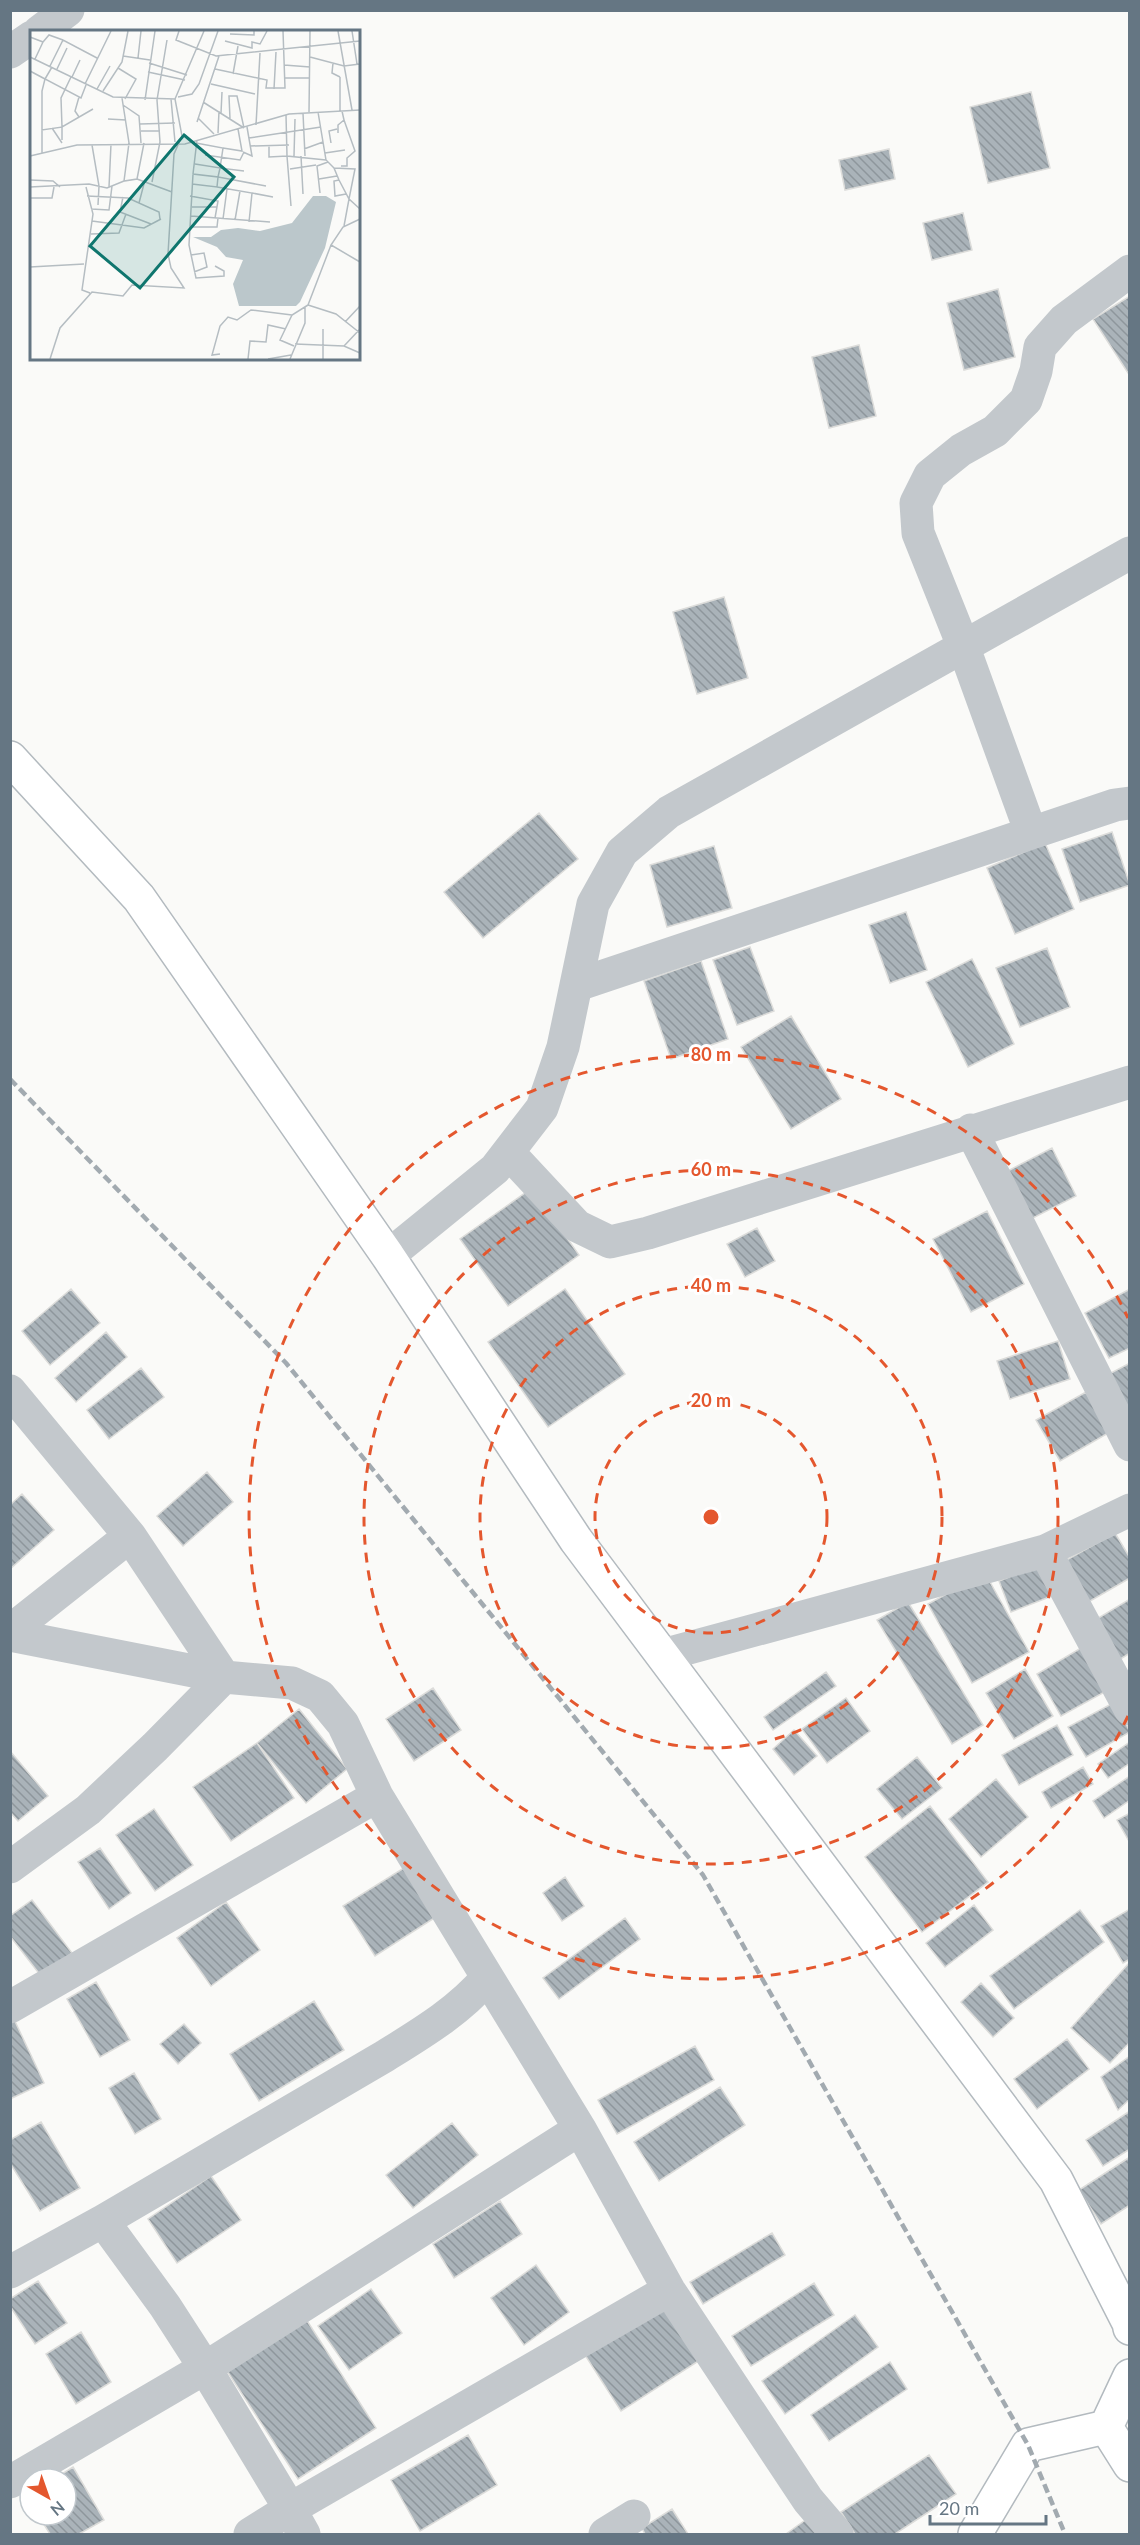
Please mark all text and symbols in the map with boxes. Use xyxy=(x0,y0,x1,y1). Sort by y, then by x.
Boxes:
inset map xyxy=(30,30,360,360)
text: 80 m xyxy=(691,1043,731,1065)
text: 60 m xyxy=(691,1158,731,1180)
text: 40 m xyxy=(691,1274,731,1296)
text: 20 m xyxy=(691,1389,731,1411)
centre of rings xyxy=(701,1507,721,1527)
north arrow xyxy=(18,2467,78,2527)
scale bar xyxy=(930,2488,1046,2526)
text: 20 m xyxy=(939,2497,979,2519)
text: N xyxy=(47,2498,69,2520)

